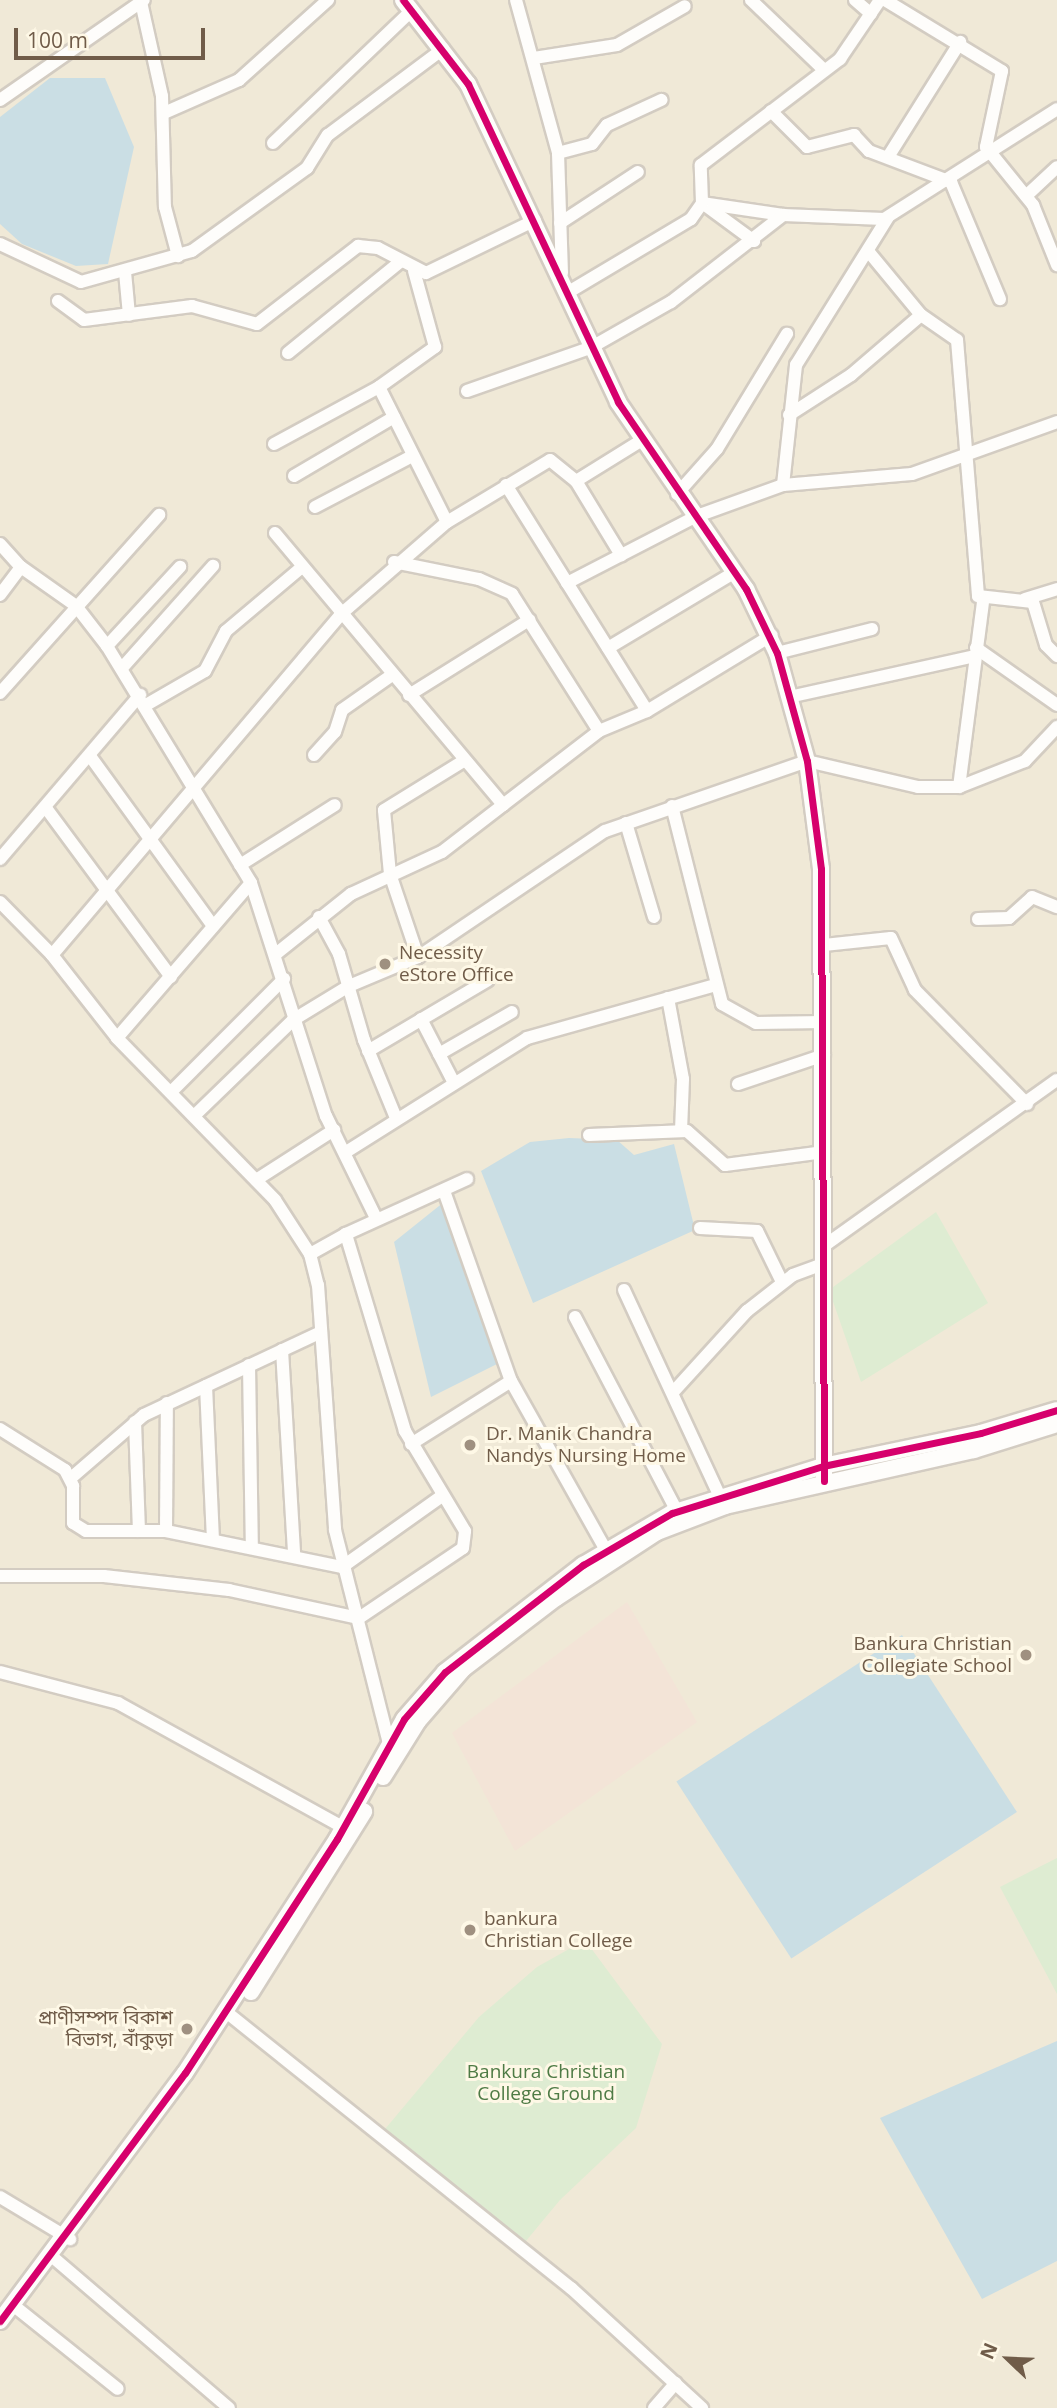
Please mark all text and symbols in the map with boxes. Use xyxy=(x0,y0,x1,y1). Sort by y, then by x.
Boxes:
scale bar xyxy=(18,14,208,58)
text: 100 m xyxy=(27,26,88,54)
place label: Necessity eStore Office xyxy=(399,942,514,986)
marker: Necessity eStore Office xyxy=(377,956,393,972)
place label: Dr. Manik Chandra Nandys Nursing Home xyxy=(486,1423,686,1467)
marker: Dr. Manik Chandra Nandys Nursing Home xyxy=(460,1435,480,1455)
place label: Bankura Christian Collegiate School xyxy=(854,1633,1012,1677)
marker: Bankura Christian Collegiate School xyxy=(1018,1647,1034,1663)
place label: bankura Christian College xyxy=(484,1908,633,1952)
marker: bankura Christian College xyxy=(462,1922,478,1938)
place label: প্রাণীসম্পদ বিকাশ বিভাগ, বাঁকুড়া xyxy=(38,2007,173,2051)
marker: প্রাণীসম্পদ বিকাশ বিভাগ, বাঁকুড়া xyxy=(179,2021,195,2037)
park label: Bankura Christian College Ground xyxy=(467,2061,625,2105)
north arrow xyxy=(973,2324,1043,2394)
text: N xyxy=(974,2339,1004,2363)

